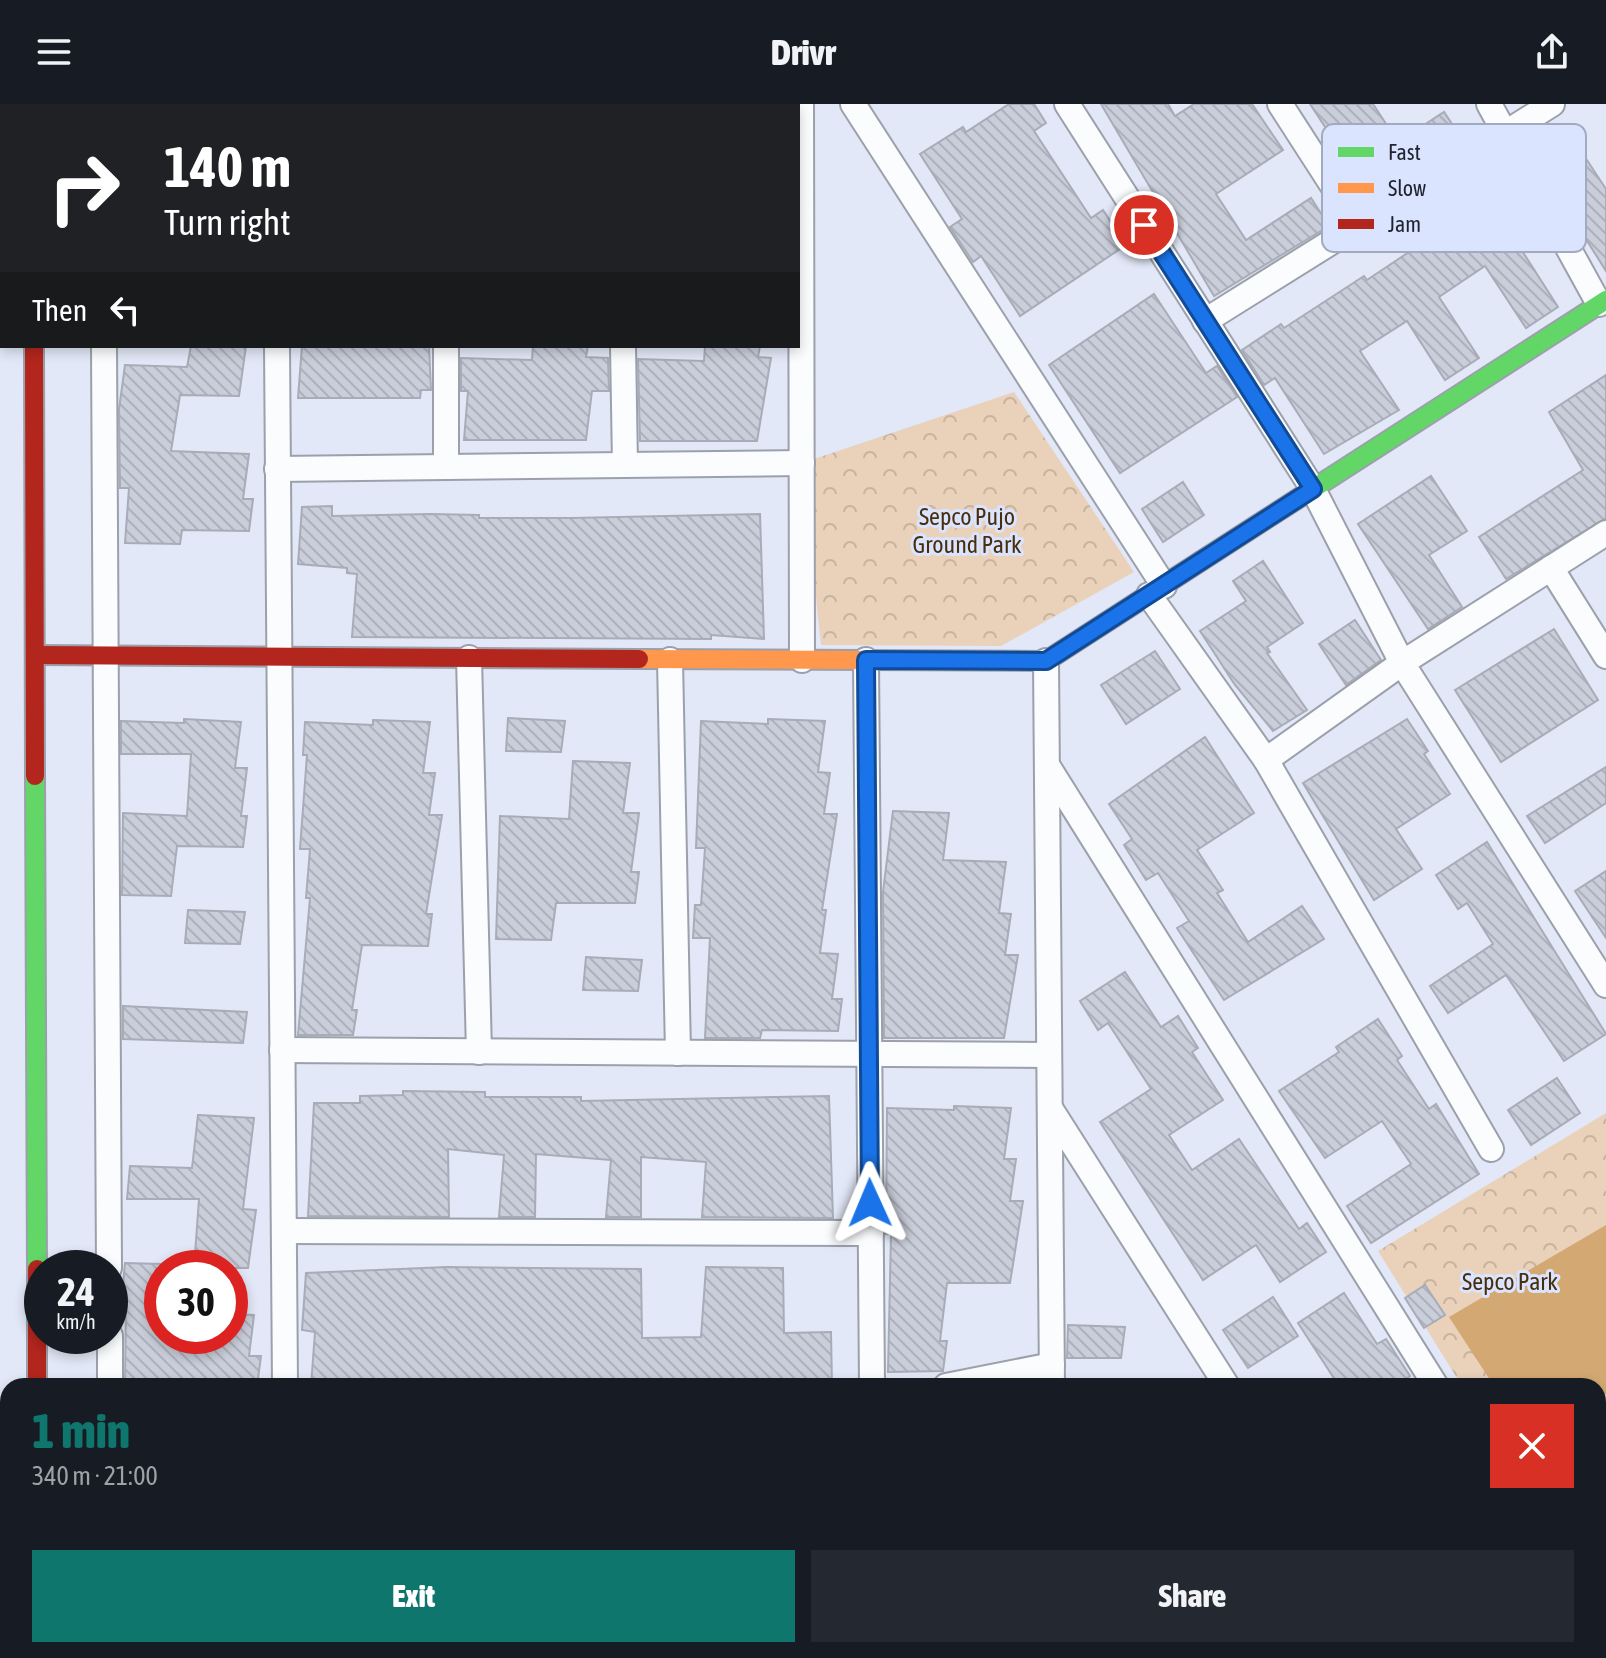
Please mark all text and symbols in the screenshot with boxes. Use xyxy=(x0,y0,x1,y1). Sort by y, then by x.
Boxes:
icon: menu xyxy=(32,30,76,74)
icon: share xyxy=(1530,30,1574,74)
text: Drivr xyxy=(771,31,835,73)
legend xyxy=(1322,124,1586,252)
text: 140 m xyxy=(164,135,291,199)
icon: right xyxy=(32,136,136,240)
text: Fast xyxy=(1388,139,1421,165)
text: Slow xyxy=(1388,175,1426,201)
pin xyxy=(1110,191,1178,259)
text: Turn right xyxy=(164,201,291,243)
icon: arrive xyxy=(1122,203,1166,247)
text: Jam xyxy=(1388,211,1421,237)
icon: left xyxy=(103,288,147,332)
text: Then xyxy=(32,293,87,327)
park label: Sepco Pujo Ground Park xyxy=(912,503,1022,558)
position arrow xyxy=(828,1161,912,1245)
speed limit sign: 30 xyxy=(144,1250,248,1354)
park label: Sepco Park xyxy=(1462,1268,1558,1295)
text: 24 xyxy=(57,1269,95,1314)
text: km/h xyxy=(56,1310,96,1333)
text: 1 min xyxy=(32,1403,130,1458)
button: close xyxy=(1490,1404,1574,1488)
text: 340 m · 21:00 xyxy=(32,1461,158,1491)
button: Exit xyxy=(32,1550,795,1642)
button: Share xyxy=(811,1550,1574,1642)

